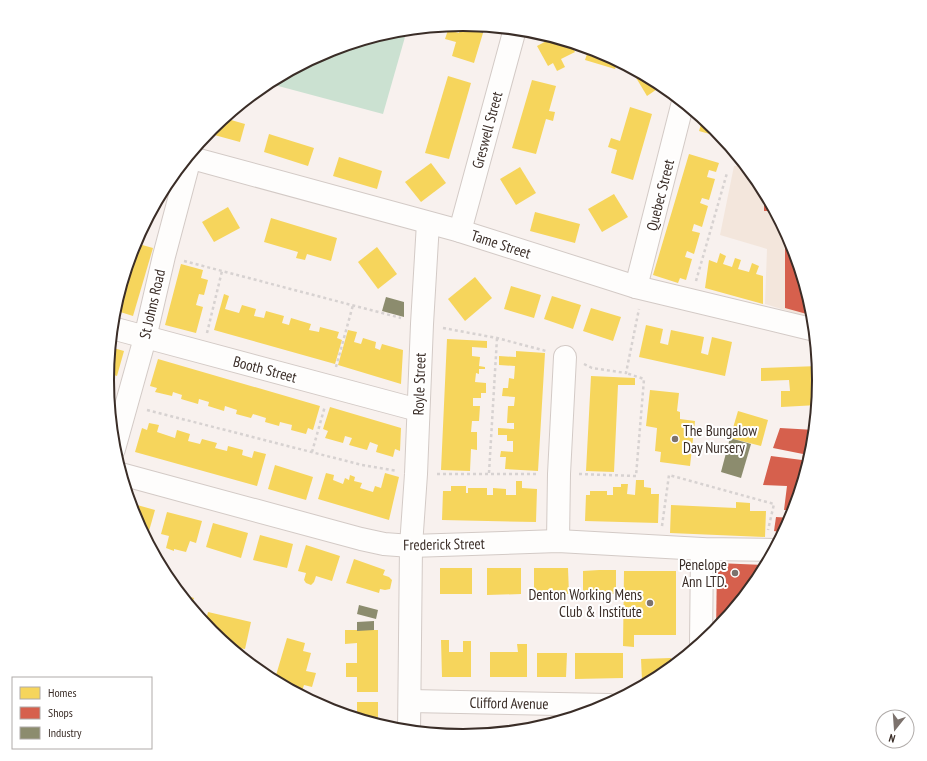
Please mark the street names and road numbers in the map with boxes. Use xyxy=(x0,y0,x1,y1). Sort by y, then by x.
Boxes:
street label: Greswell Street xyxy=(468,89,506,171)
street label: Quebec Street xyxy=(642,157,678,233)
street label: Tame Street xyxy=(469,225,533,263)
street label: St Johns Road xyxy=(135,267,169,341)
street label: Booth Street xyxy=(231,351,299,387)
street label: Royle Street xyxy=(408,352,430,416)
street label: Frederick Street xyxy=(403,534,485,554)
street label: Clifford Avenue xyxy=(469,693,549,713)

